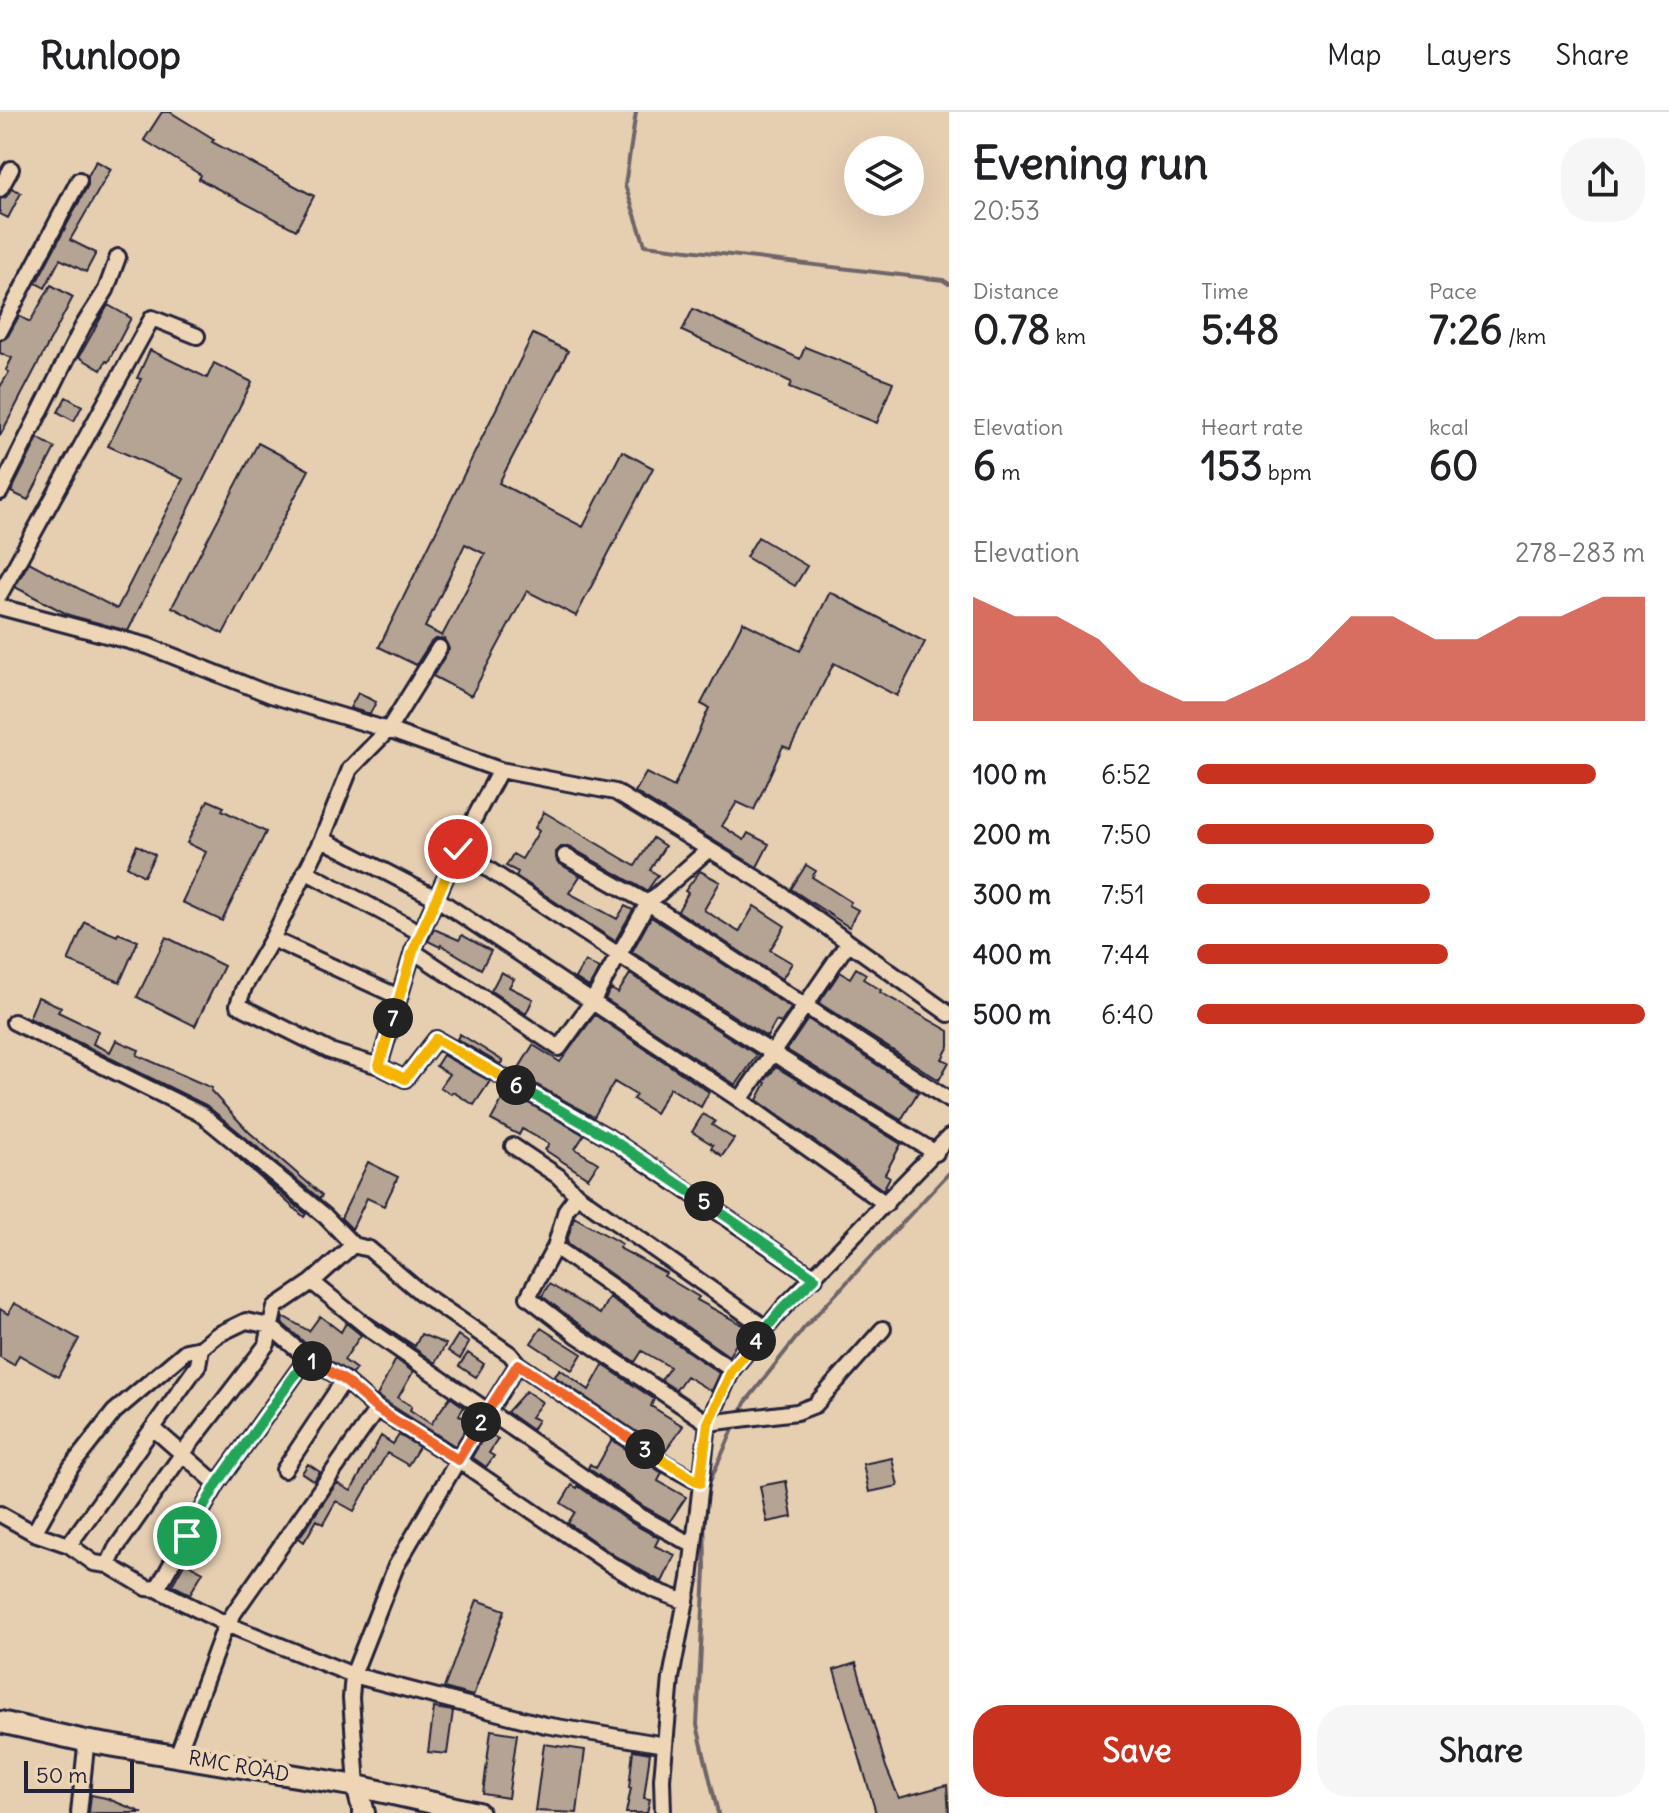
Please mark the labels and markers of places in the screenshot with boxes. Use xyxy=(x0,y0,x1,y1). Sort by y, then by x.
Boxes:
pin xyxy=(424,815,492,883)
pin: 7 xyxy=(373,998,413,1038)
pin: 6 xyxy=(496,1065,536,1105)
pin: 5 xyxy=(684,1181,724,1221)
pin: 4 xyxy=(736,1321,776,1361)
pin: 1 xyxy=(292,1341,332,1381)
pin: 2 xyxy=(461,1402,501,1442)
pin: 3 xyxy=(625,1429,665,1469)
pin xyxy=(153,1502,221,1570)

